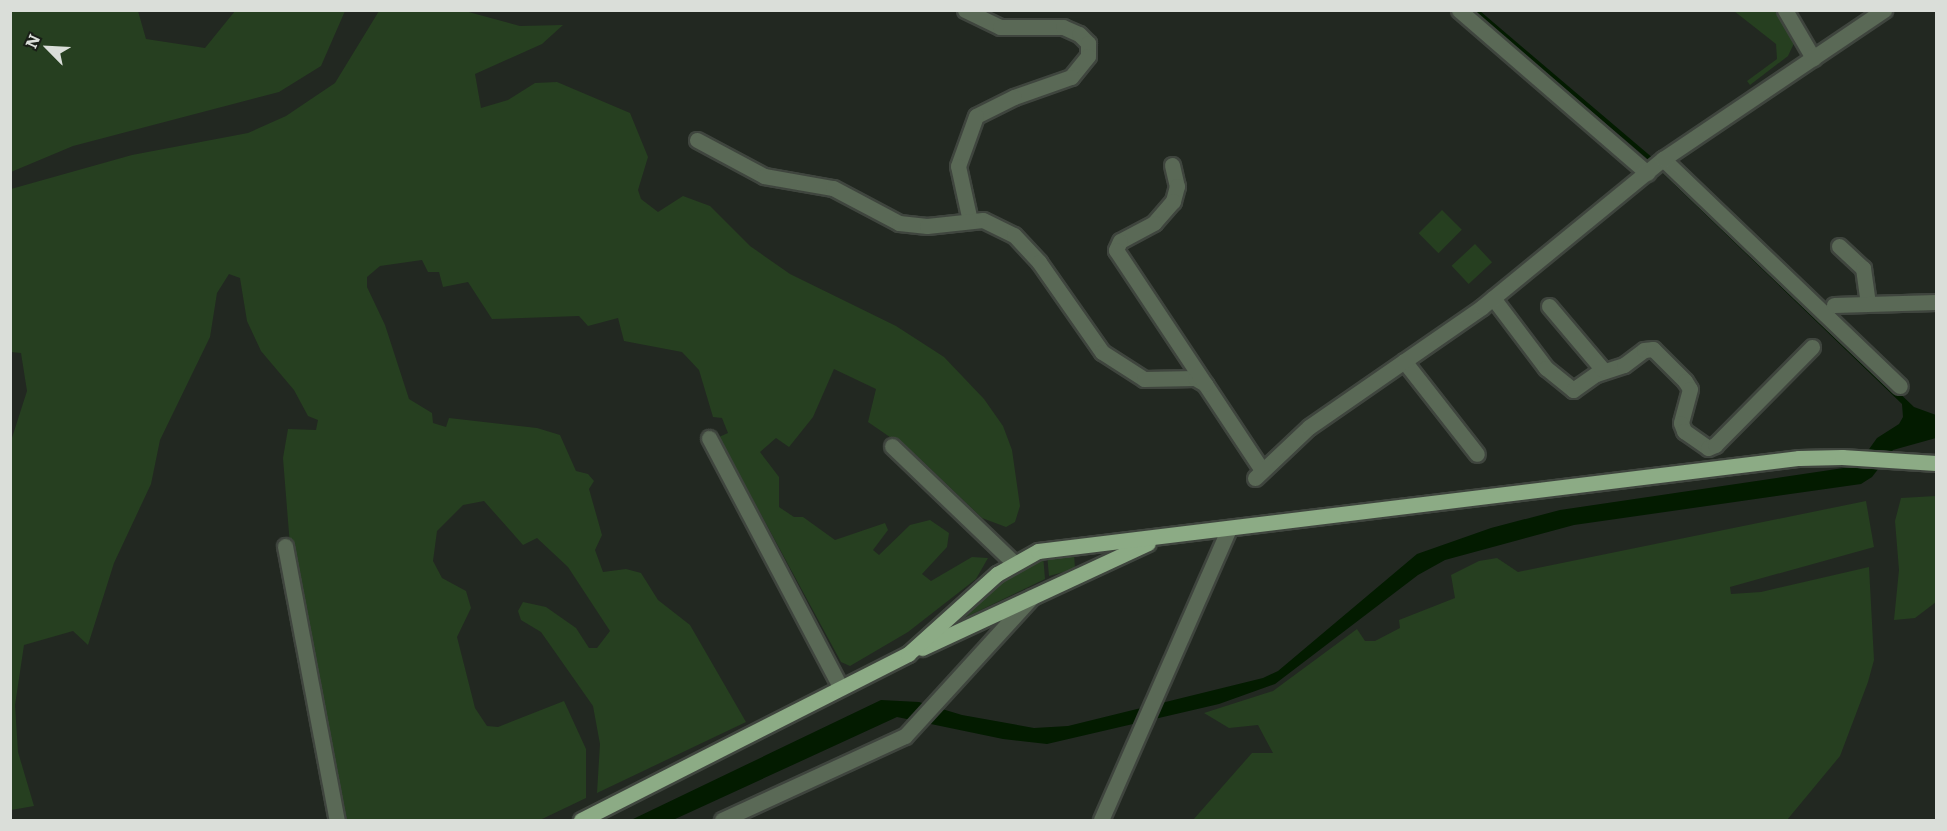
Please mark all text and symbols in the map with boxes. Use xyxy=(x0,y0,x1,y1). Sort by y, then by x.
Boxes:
north arrow xyxy=(18,18,78,78)
text: N xyxy=(18,30,45,52)

